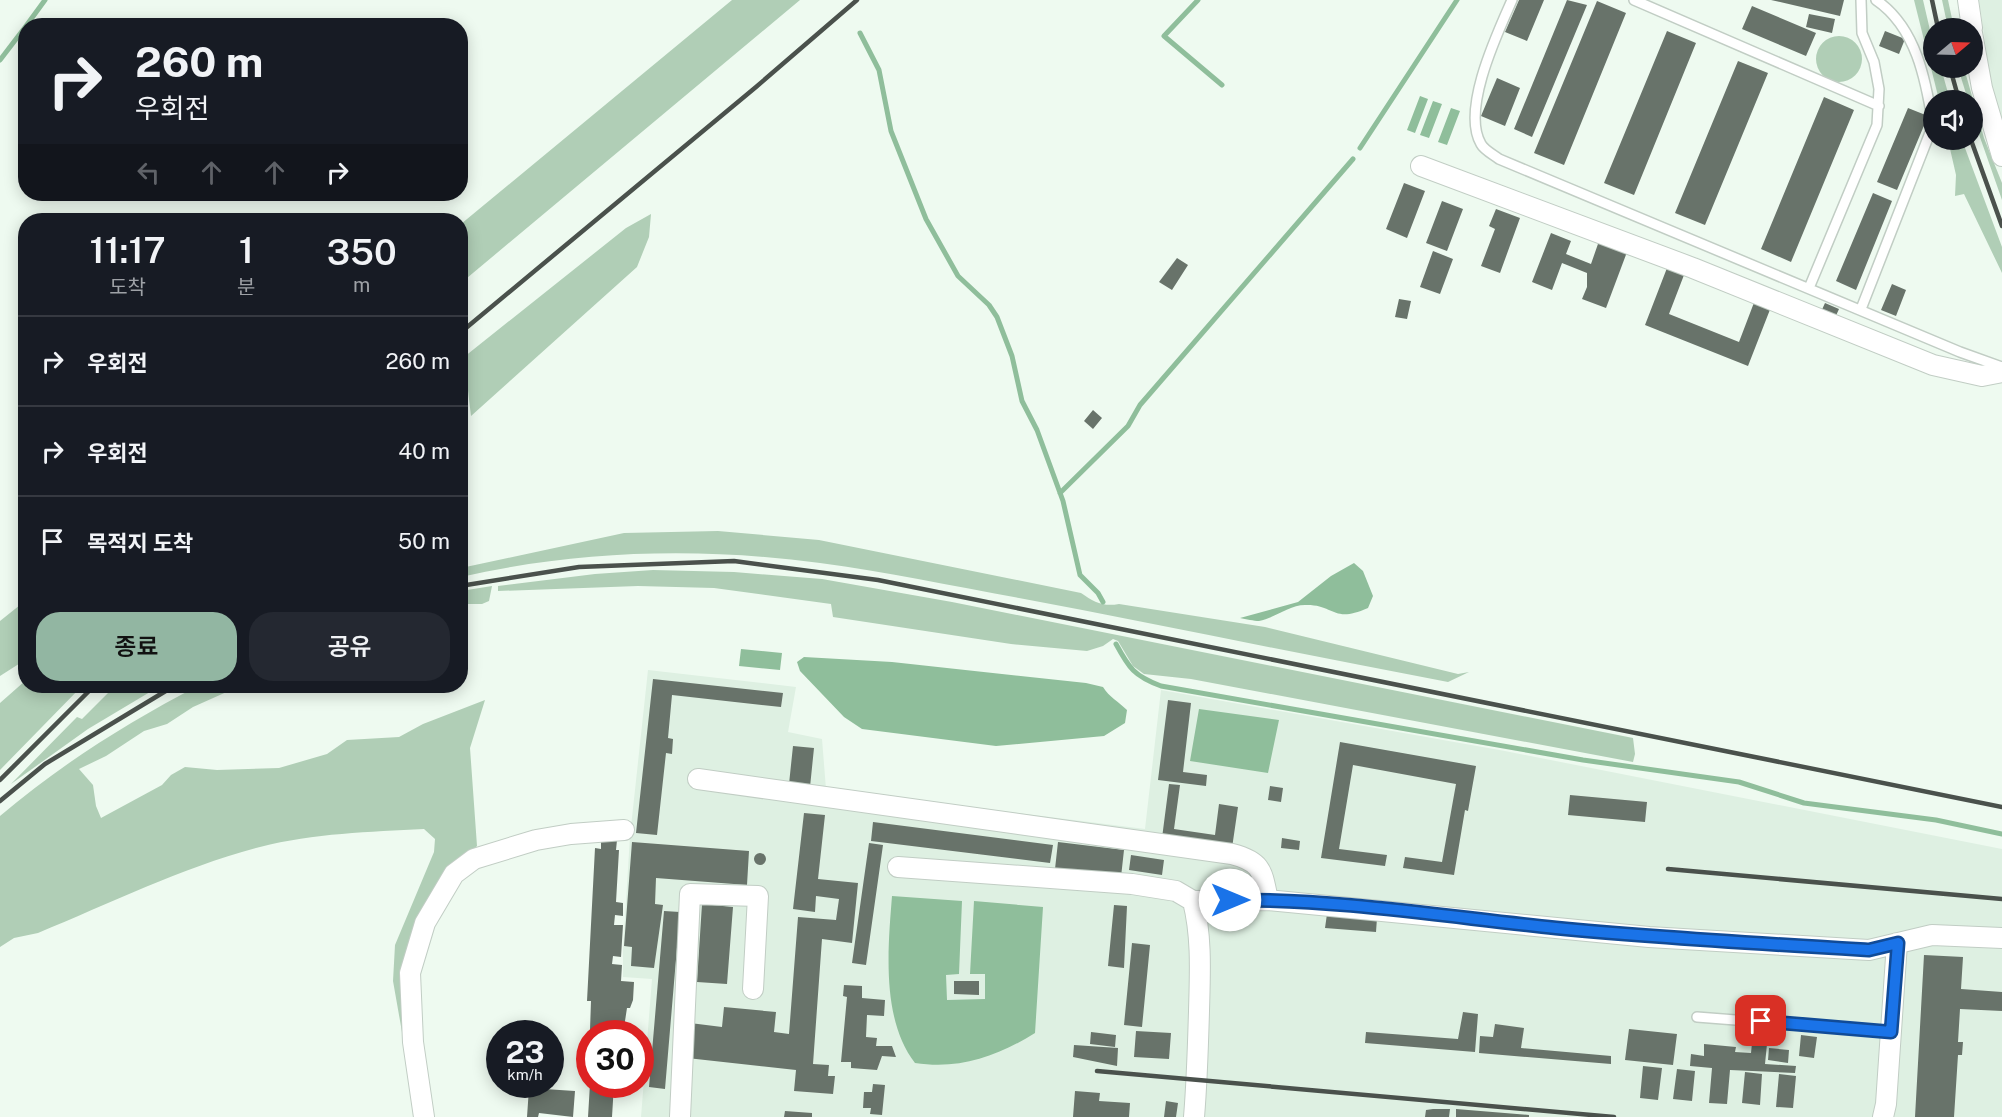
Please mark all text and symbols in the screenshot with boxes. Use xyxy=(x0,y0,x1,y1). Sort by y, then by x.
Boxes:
north arrow xyxy=(1923,18,1983,78)
map controls xyxy=(1923,18,1983,150)
text: 260 m xyxy=(135,37,263,86)
icon: right xyxy=(36,42,114,120)
button: sound xyxy=(1923,90,1983,150)
text: 우회전 xyxy=(135,92,210,124)
icon: left xyxy=(132,156,165,189)
icon: ahead xyxy=(195,156,228,189)
icon: ahead xyxy=(258,156,291,189)
icon: right xyxy=(321,156,354,189)
text: 11:17 xyxy=(89,229,166,271)
text: 1 xyxy=(239,229,254,271)
text: 350 xyxy=(327,231,397,273)
text: m xyxy=(353,273,370,297)
text: 도착 xyxy=(109,275,146,299)
text: 분 xyxy=(237,275,255,299)
icon: right xyxy=(36,345,69,378)
text: 260 m xyxy=(385,348,450,374)
text: 우회전 xyxy=(87,350,148,376)
icon: right xyxy=(36,435,69,468)
text: 40 m xyxy=(398,438,450,464)
text: 우회전 xyxy=(87,440,148,466)
icon: arrive xyxy=(36,525,69,558)
text: 50 m xyxy=(398,528,450,554)
text: 목적지 도착 xyxy=(87,530,193,556)
button: 종료 xyxy=(36,612,237,681)
button: 공유 xyxy=(249,612,450,681)
position arrow xyxy=(1198,868,1262,932)
pin xyxy=(1735,995,1786,1046)
icon: arrive xyxy=(1744,1004,1777,1037)
speed limit sign: 30 xyxy=(576,1020,654,1098)
text: 23 xyxy=(505,1034,545,1070)
text: km/h xyxy=(507,1066,543,1083)

